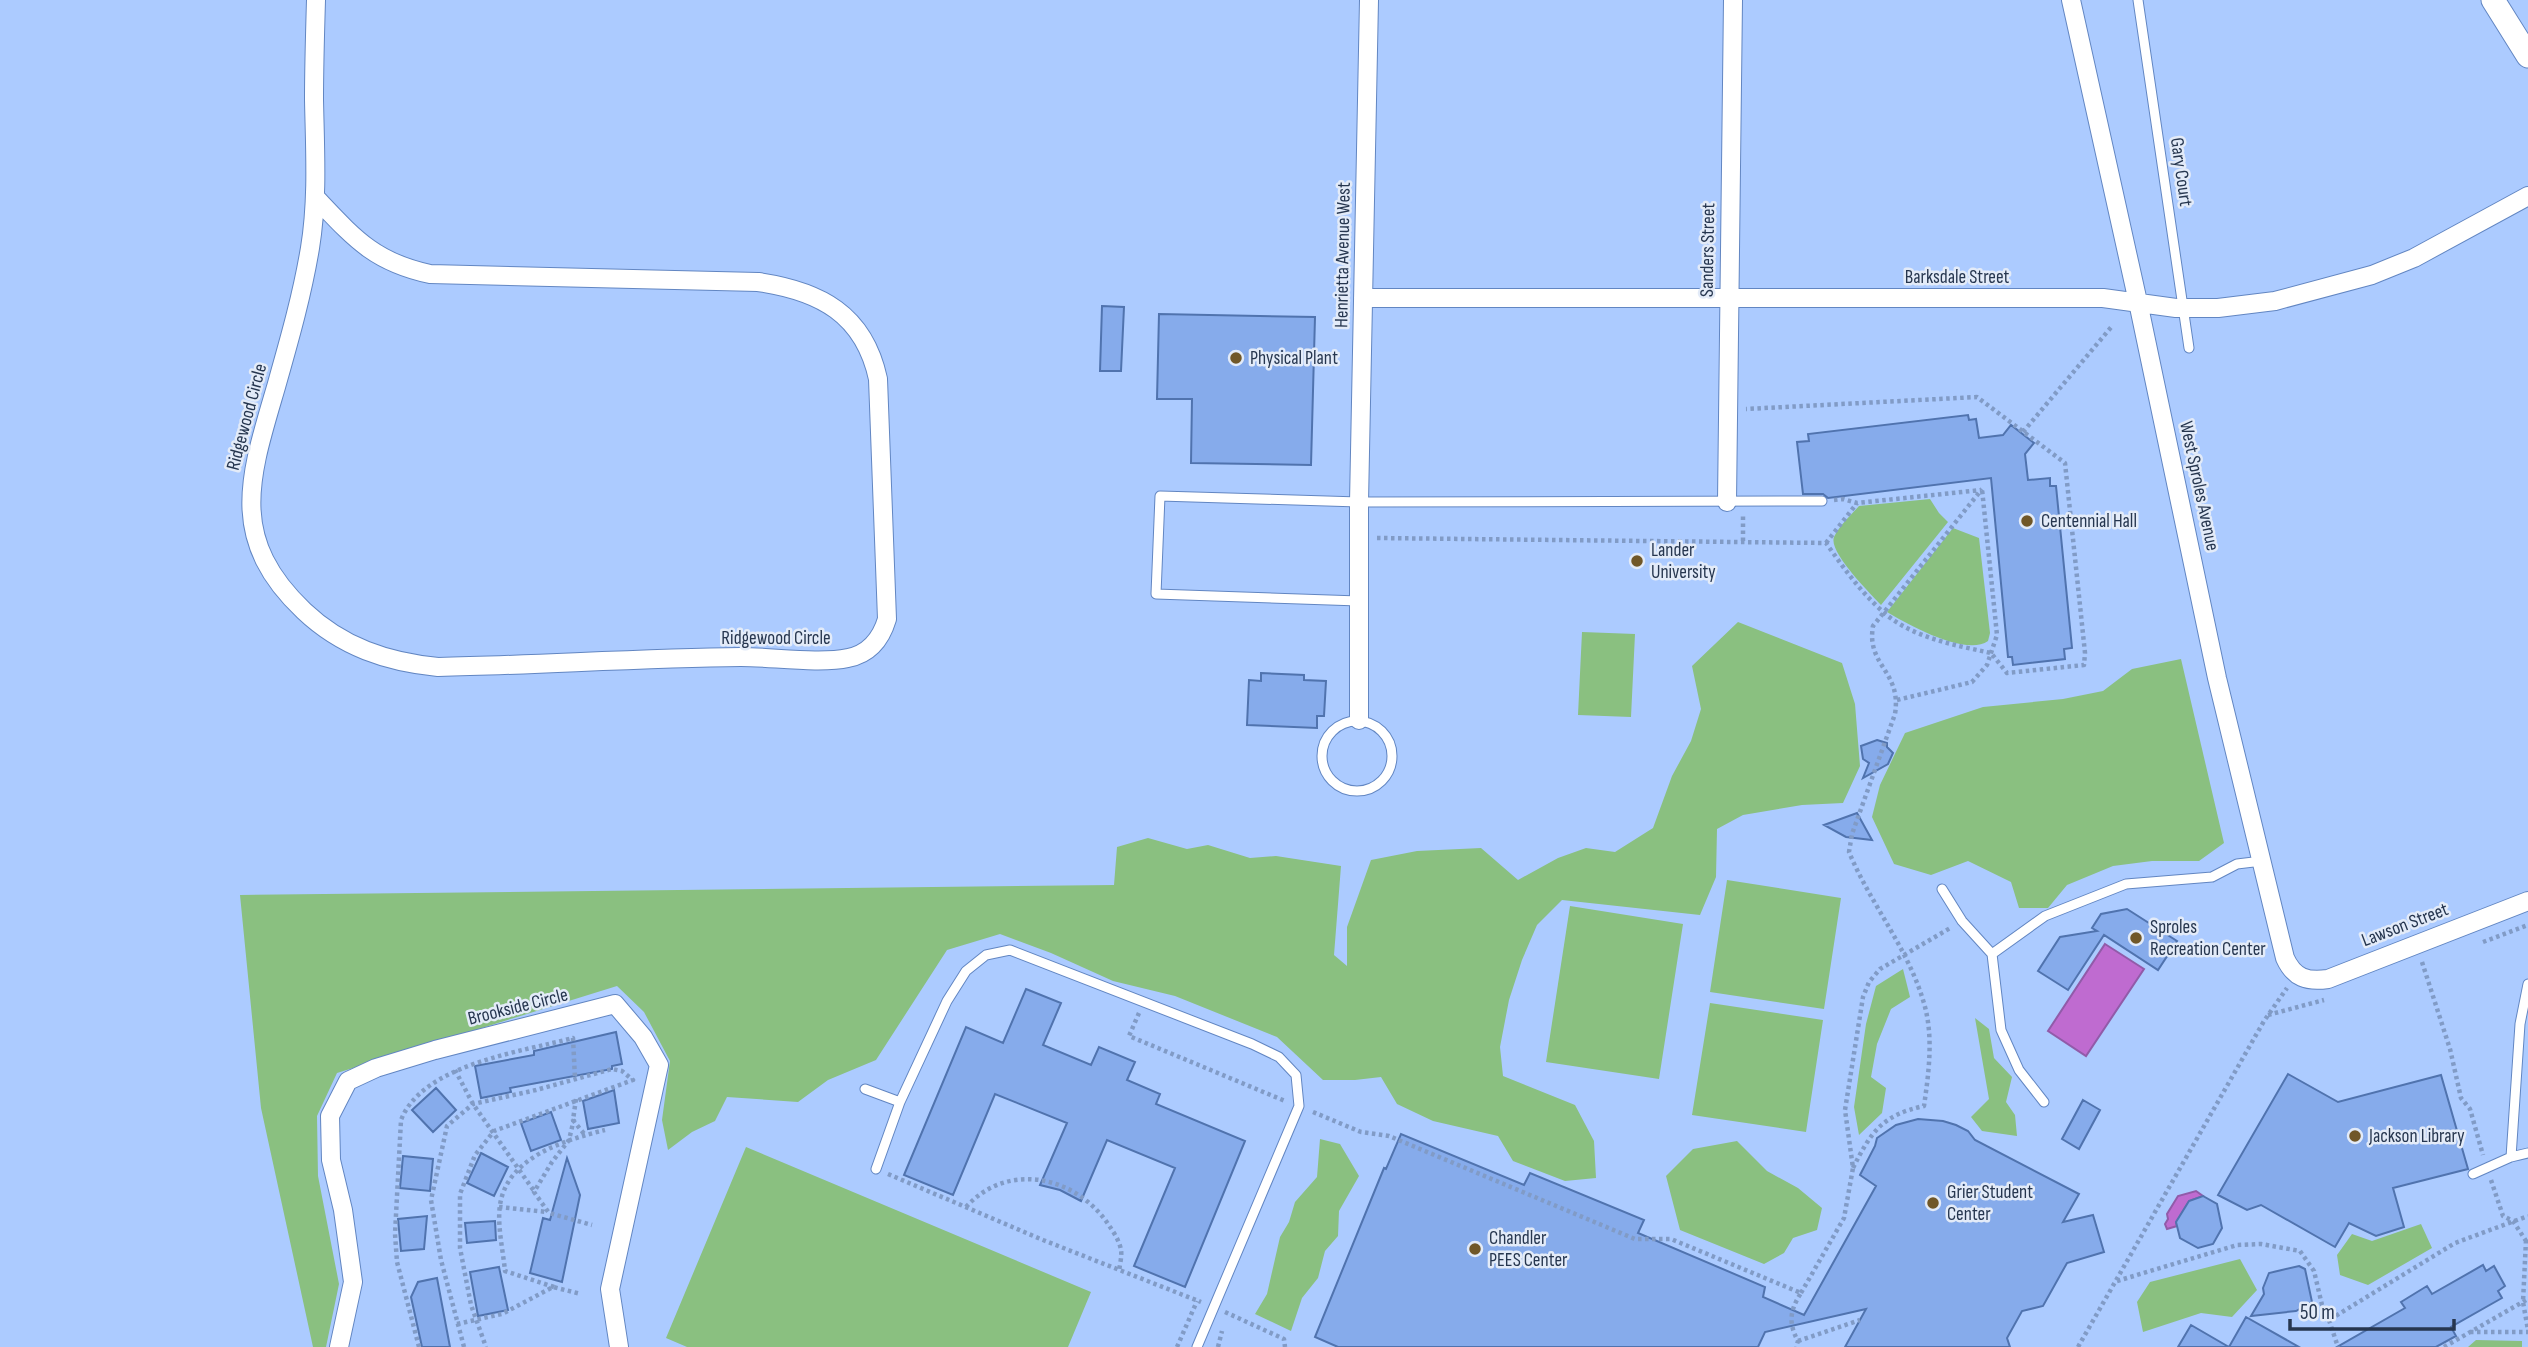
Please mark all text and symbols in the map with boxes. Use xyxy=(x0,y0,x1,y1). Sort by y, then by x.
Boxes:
street label: Gary Court xyxy=(2165,136,2197,208)
street label: Henrietta Avenue West xyxy=(1330,182,1356,328)
street label: Sanders Street xyxy=(1696,202,1720,297)
street label: Barksdale Street xyxy=(1905,266,2010,289)
place label: Physical Plant xyxy=(1250,347,1338,370)
marker: Physical Plant xyxy=(1228,350,1244,366)
street label: Ridgewood Circle xyxy=(222,361,272,473)
street label: West Sproles Avenue xyxy=(2174,419,2224,553)
place label: Centennial Hall xyxy=(2041,510,2137,533)
marker: Centennial Hall xyxy=(2019,513,2035,529)
place label: Lander University xyxy=(1651,539,1716,584)
marker: Lander University xyxy=(1629,553,1645,569)
street label: Ridgewood Circle xyxy=(721,627,831,650)
street label: Lawson Street xyxy=(2358,898,2452,952)
place label: Sproles Recreation Center xyxy=(2150,916,2266,961)
marker: Sproles Recreation Center xyxy=(2128,930,2144,946)
street label: Brookside Circle xyxy=(466,984,570,1030)
place label: Jackson Library xyxy=(2368,1125,2465,1148)
marker: Jackson Library xyxy=(2347,1128,2363,1144)
place label: Grier Student Center xyxy=(1947,1181,2033,1226)
marker: Grier Student Center xyxy=(1925,1195,1941,1211)
place label: Chandler PEES Center xyxy=(1489,1227,1568,1272)
marker: Chandler PEES Center xyxy=(1467,1241,1483,1257)
scale bar xyxy=(2290,1288,2454,1332)
text: 50 m xyxy=(2300,1300,2335,1325)

